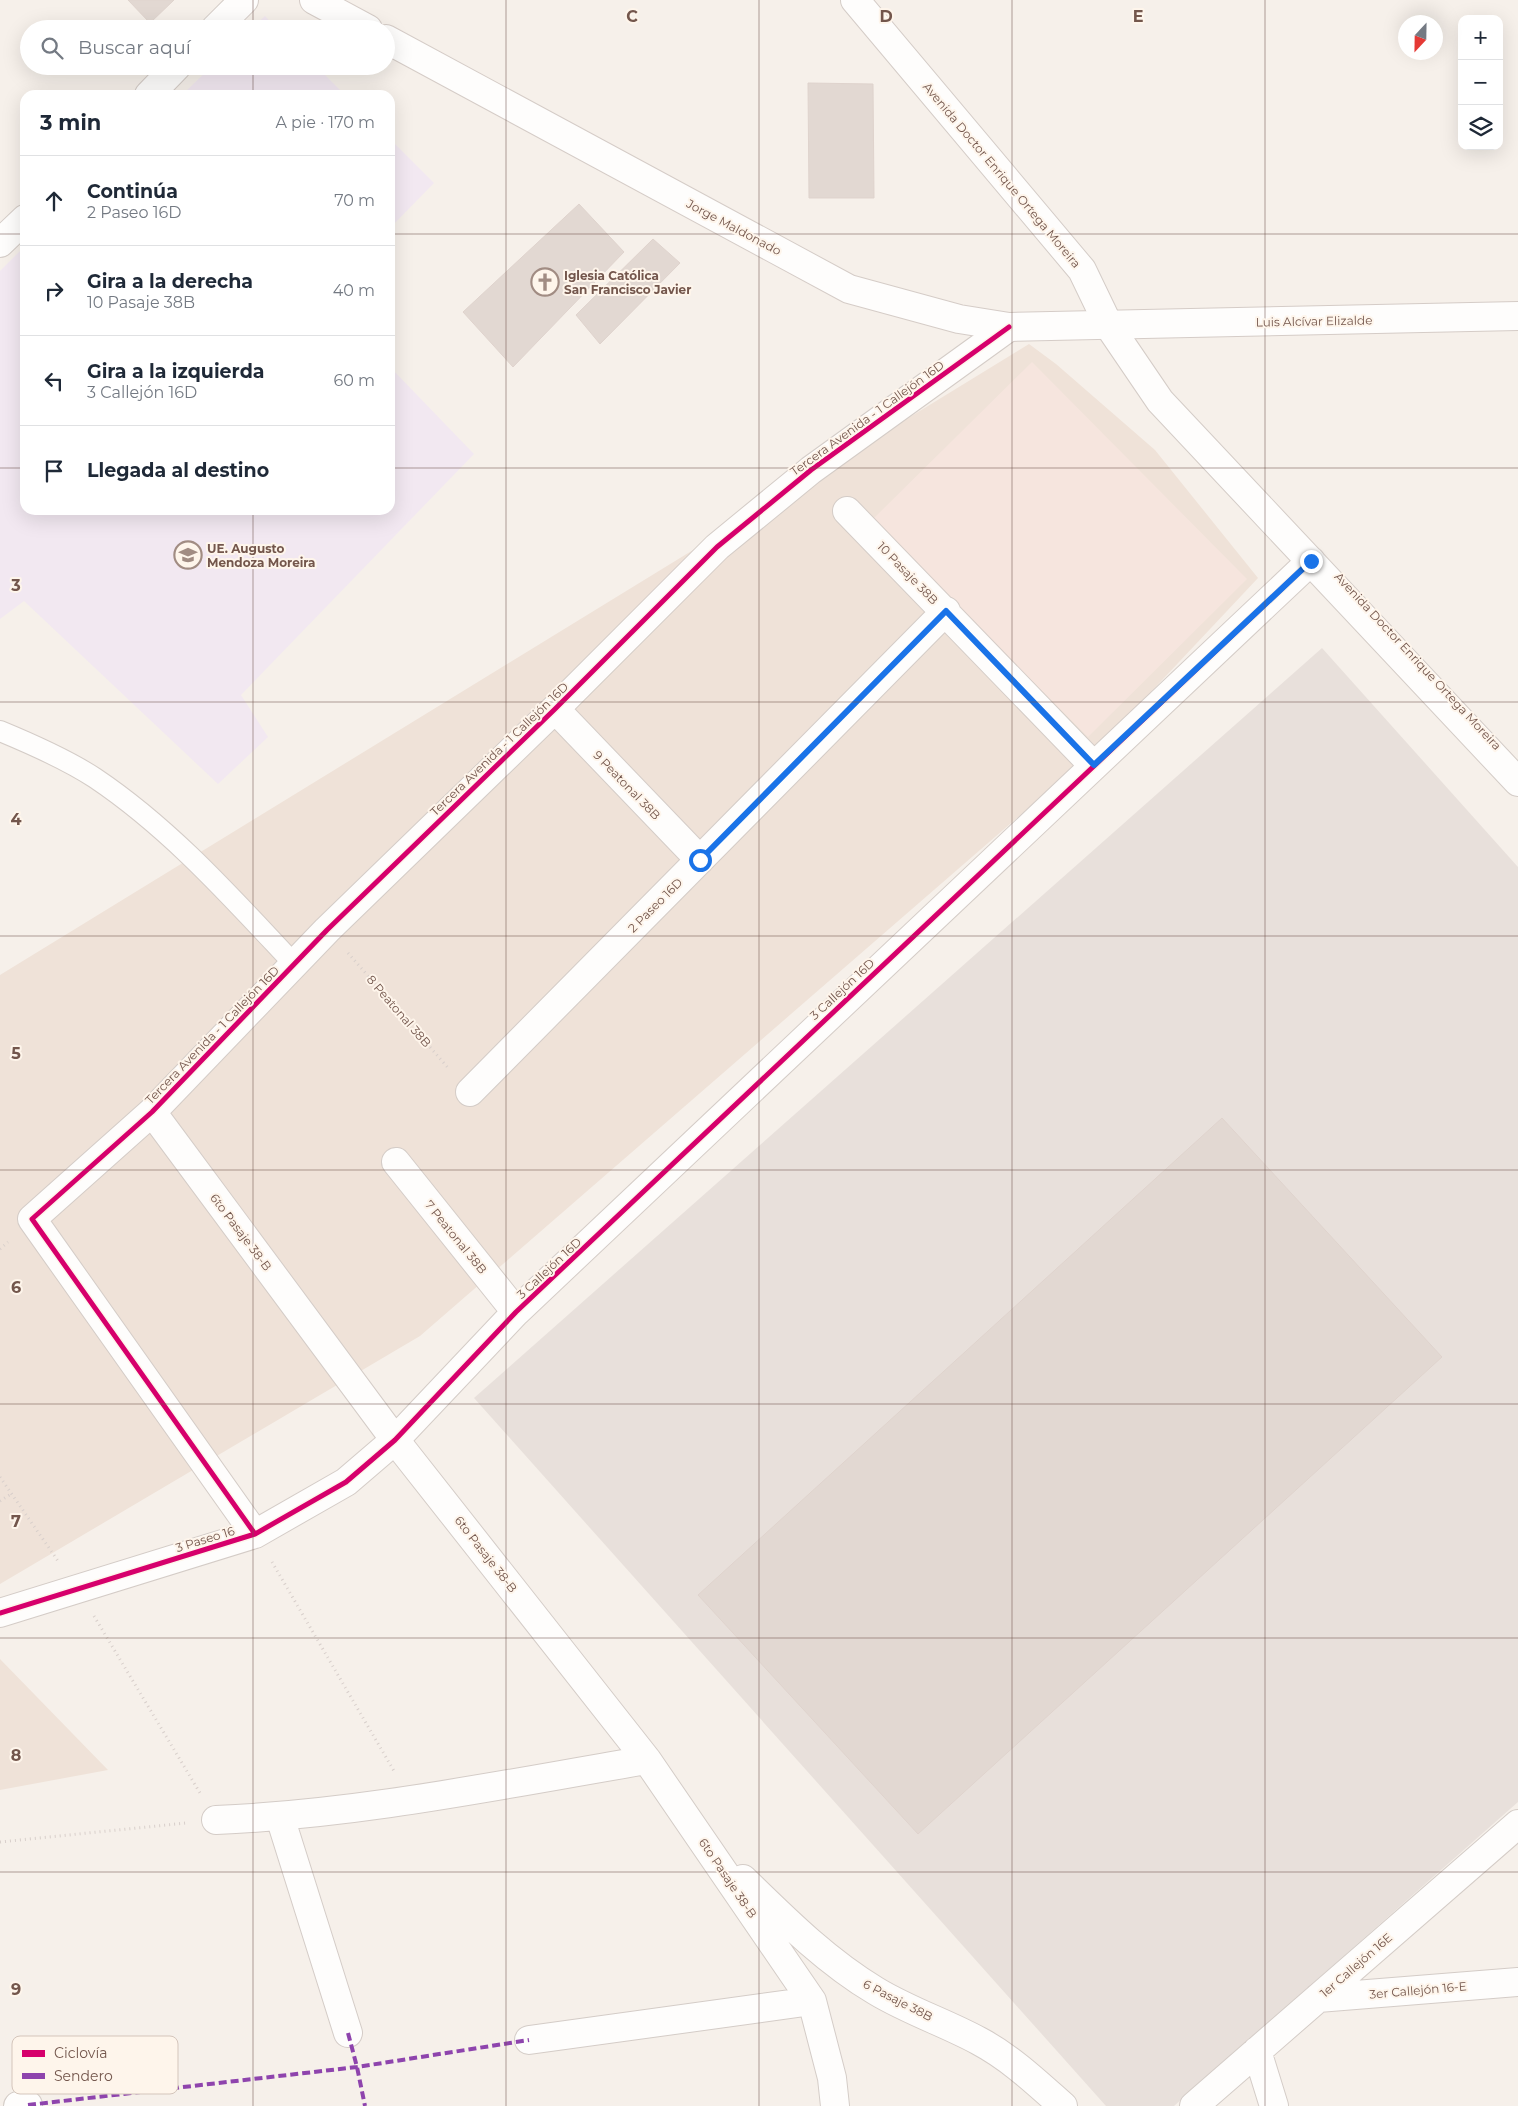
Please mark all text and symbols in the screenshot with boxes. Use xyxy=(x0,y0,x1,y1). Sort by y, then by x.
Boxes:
text: C xyxy=(626,7,638,26)
text: D xyxy=(879,7,893,26)
text: E xyxy=(1133,7,1143,26)
north arrow xyxy=(1398,15,1443,60)
map controls xyxy=(1458,15,1503,150)
button: + xyxy=(1458,15,1503,60)
search box xyxy=(20,20,395,75)
icon: search xyxy=(38,34,66,62)
text: Buscar aquí xyxy=(78,36,191,59)
button: − xyxy=(1458,60,1503,105)
street label: Avenida Doctor Enrique Ortega Moreira xyxy=(920,79,1084,271)
button: layers xyxy=(1458,105,1503,150)
text: 3 min xyxy=(40,110,101,135)
text: A pie · 170 m xyxy=(275,113,375,132)
text: Continúa xyxy=(87,180,178,203)
icon: ahead xyxy=(40,187,68,215)
text: 70 m xyxy=(334,191,375,210)
street label: Jorge Maldonado xyxy=(683,195,784,258)
text: 2 Paseo 16D xyxy=(87,203,181,222)
church icon: Iglesia Católica San Francisco Javier xyxy=(530,267,560,297)
place label: Iglesia Católica San Francisco Javier xyxy=(564,268,691,297)
text: Gira a la derecha xyxy=(87,270,253,293)
icon: right xyxy=(40,277,68,305)
text: 40 m xyxy=(333,281,375,300)
text: 10 Pasaje 38B xyxy=(87,293,195,312)
street label: Luis Alcívar Elizalde xyxy=(1256,312,1372,330)
street label: Tercera Avenida - 1 Callejón 16D xyxy=(787,357,947,479)
text: Gira a la izquierda xyxy=(87,360,265,383)
icon: left xyxy=(40,367,68,395)
text: 60 m xyxy=(333,371,375,390)
text: 3 Callejón 16D xyxy=(87,383,197,402)
icon: arrive xyxy=(40,457,68,485)
text: Llegada al destino xyxy=(87,459,269,482)
street label: 10 Pasaje 38B xyxy=(874,539,942,607)
school or university icon: UE. Augusto Mendoza Moreira xyxy=(173,540,203,570)
place label: UE. Augusto Mendoza Moreira xyxy=(207,541,315,570)
route end xyxy=(1300,550,1323,573)
street label: Avenida Doctor Enrique Ortega Moreira xyxy=(1332,569,1504,753)
text: 3 xyxy=(10,576,21,595)
street label: Tercera Avenida - 1 Callejón 16D xyxy=(427,679,571,819)
street label: 9 Peatonal 38B xyxy=(590,747,664,823)
text: 4 xyxy=(10,810,22,829)
route start xyxy=(689,849,712,872)
street label: 2 Paseo 16D xyxy=(625,875,685,935)
street label: 3 Callejón 16D xyxy=(807,955,877,1023)
street label: Tercera Avenida - 1 Callejón 16D xyxy=(142,963,282,1107)
street label: 8 Peatonal 38B xyxy=(364,972,434,1050)
text: 5 xyxy=(11,1044,21,1063)
street label: 6to Pasaje 38-B xyxy=(207,1190,275,1274)
street label: 7 Peatonal 38B xyxy=(422,1197,490,1277)
street label: 3 Callejón 16D xyxy=(514,1234,584,1302)
text: 6 xyxy=(11,1278,21,1297)
text: 7 xyxy=(11,1512,21,1531)
street label: 6to Pasaje 38-B xyxy=(452,1513,520,1595)
street label: 3 Paseo 16 xyxy=(174,1523,236,1555)
text: 8 xyxy=(11,1746,21,1765)
street label: 6to Pasaje 38-B xyxy=(696,1835,760,1921)
street label: 1er Callejón 16E xyxy=(1317,1930,1395,2000)
street label: 6 Pasaje 38B xyxy=(861,1976,935,2024)
street label: 3er Callejón 16-E xyxy=(1369,1978,1467,2002)
text: 9 xyxy=(11,1980,21,1999)
legend xyxy=(12,2036,178,2094)
text: Ciclovía xyxy=(54,2044,107,2062)
text: Sendero xyxy=(54,2067,113,2085)

